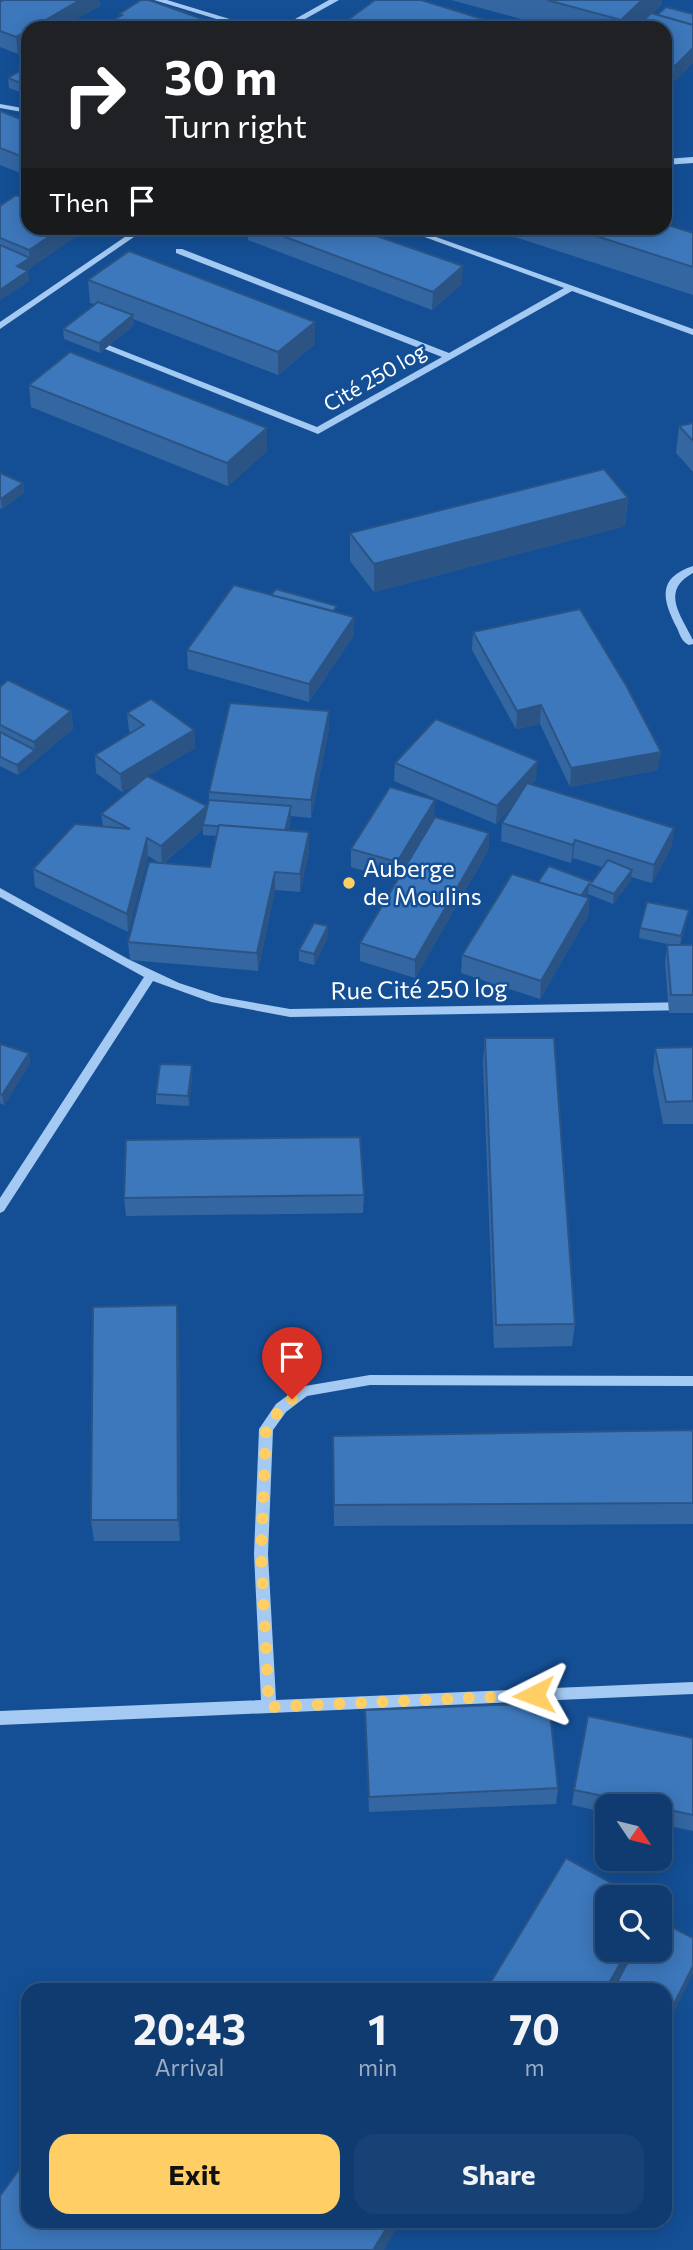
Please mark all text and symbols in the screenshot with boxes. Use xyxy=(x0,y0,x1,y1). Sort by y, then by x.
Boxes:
text: 30 m xyxy=(164,45,277,105)
icon: right xyxy=(49,49,140,140)
text: Turn right xyxy=(164,105,307,145)
icon: arrive xyxy=(123,182,161,220)
text: Then xyxy=(49,186,109,217)
street label: Cité 250 log xyxy=(319,337,430,416)
place label: Auberge de Moulins xyxy=(363,853,482,910)
marker: Auberge de Moulins xyxy=(341,875,357,891)
street label: Rue Cité 250 log xyxy=(330,972,508,1005)
pin xyxy=(262,1327,322,1399)
icon: arrive xyxy=(273,1338,311,1376)
position arrow xyxy=(497,1658,571,1732)
north arrow xyxy=(595,1794,672,1871)
map controls xyxy=(595,1794,672,1962)
button: search xyxy=(595,1885,672,1962)
text: 20:43 xyxy=(133,2002,246,2054)
text: 1 xyxy=(368,2002,387,2054)
text: 70 xyxy=(509,2002,560,2054)
text: Arrival xyxy=(155,2053,224,2081)
text: min xyxy=(358,2053,397,2081)
text: m xyxy=(525,2053,545,2081)
button: Exit xyxy=(49,2134,340,2214)
button: Share xyxy=(354,2134,644,2214)

